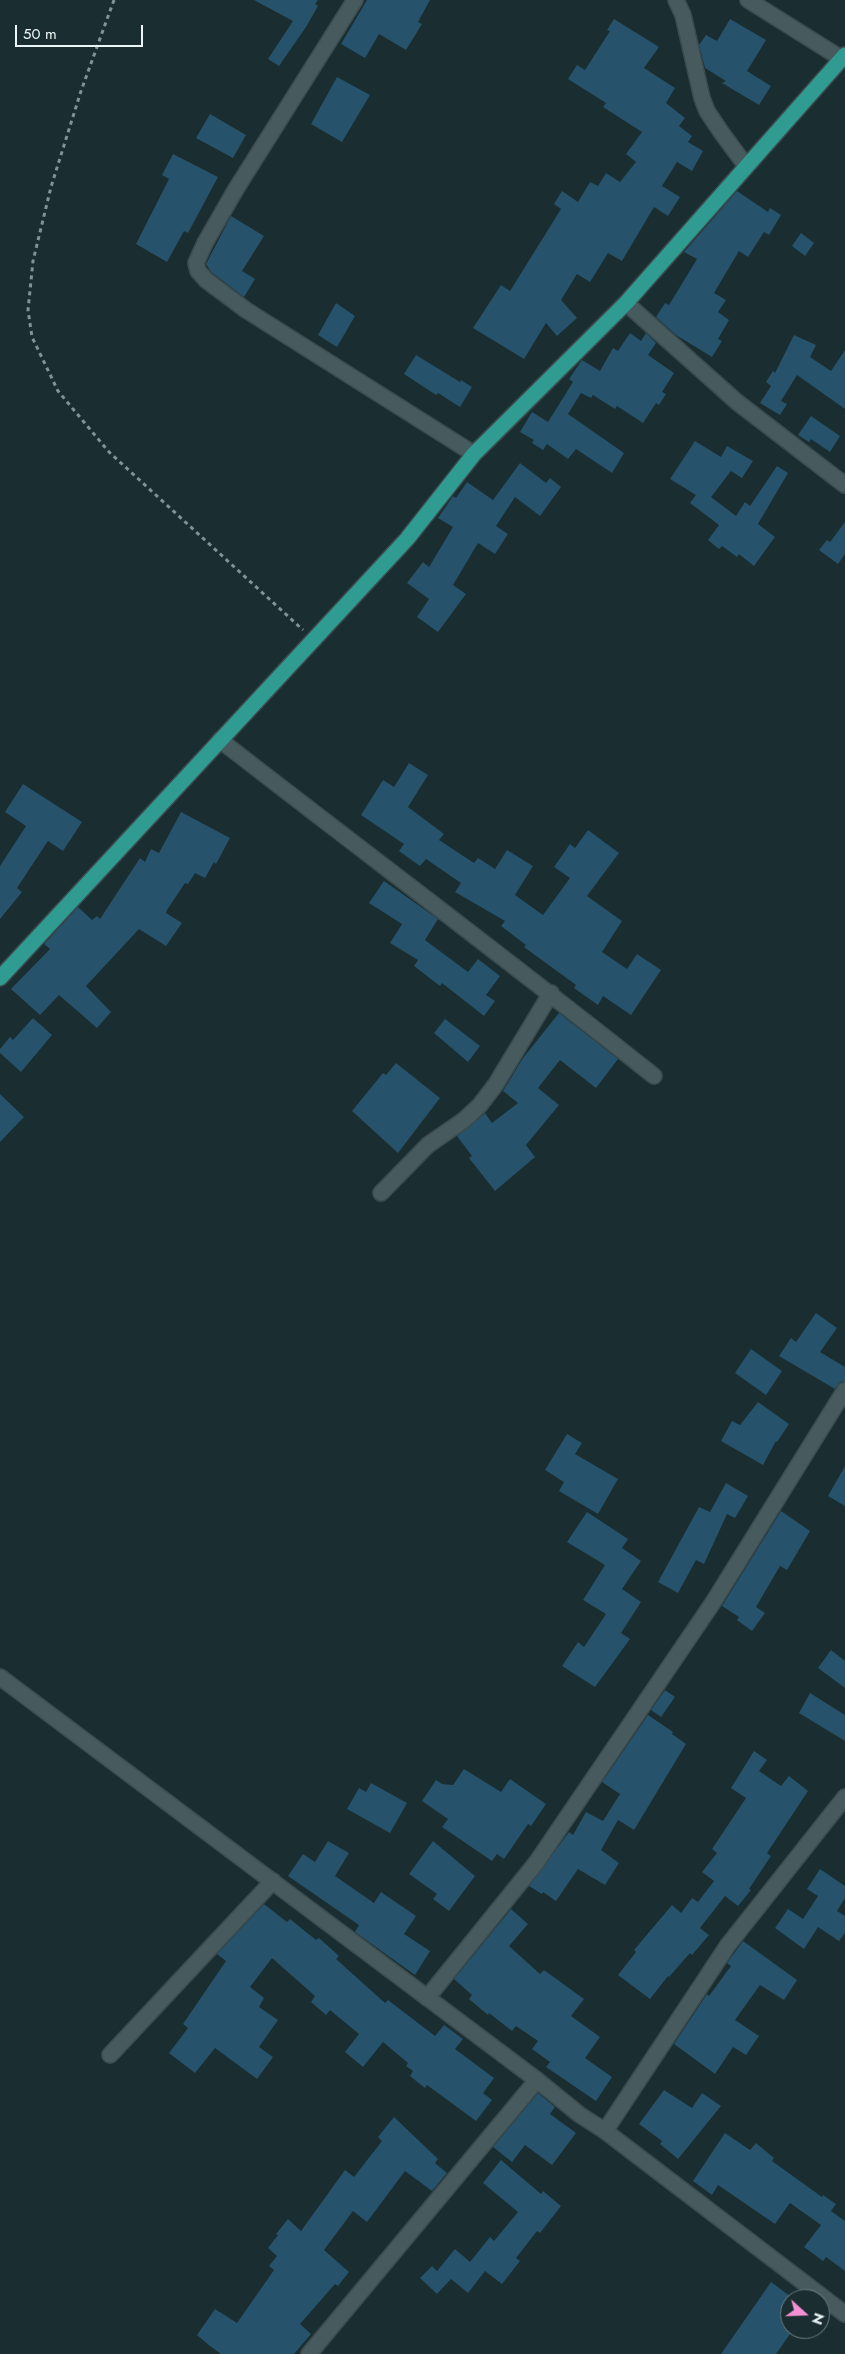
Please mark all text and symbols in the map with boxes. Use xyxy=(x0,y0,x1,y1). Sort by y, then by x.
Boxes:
scale bar xyxy=(18,15,145,47)
text: 50 m xyxy=(23,23,57,45)
north arrow xyxy=(780,2289,830,2339)
text: N xyxy=(807,2310,829,2327)

